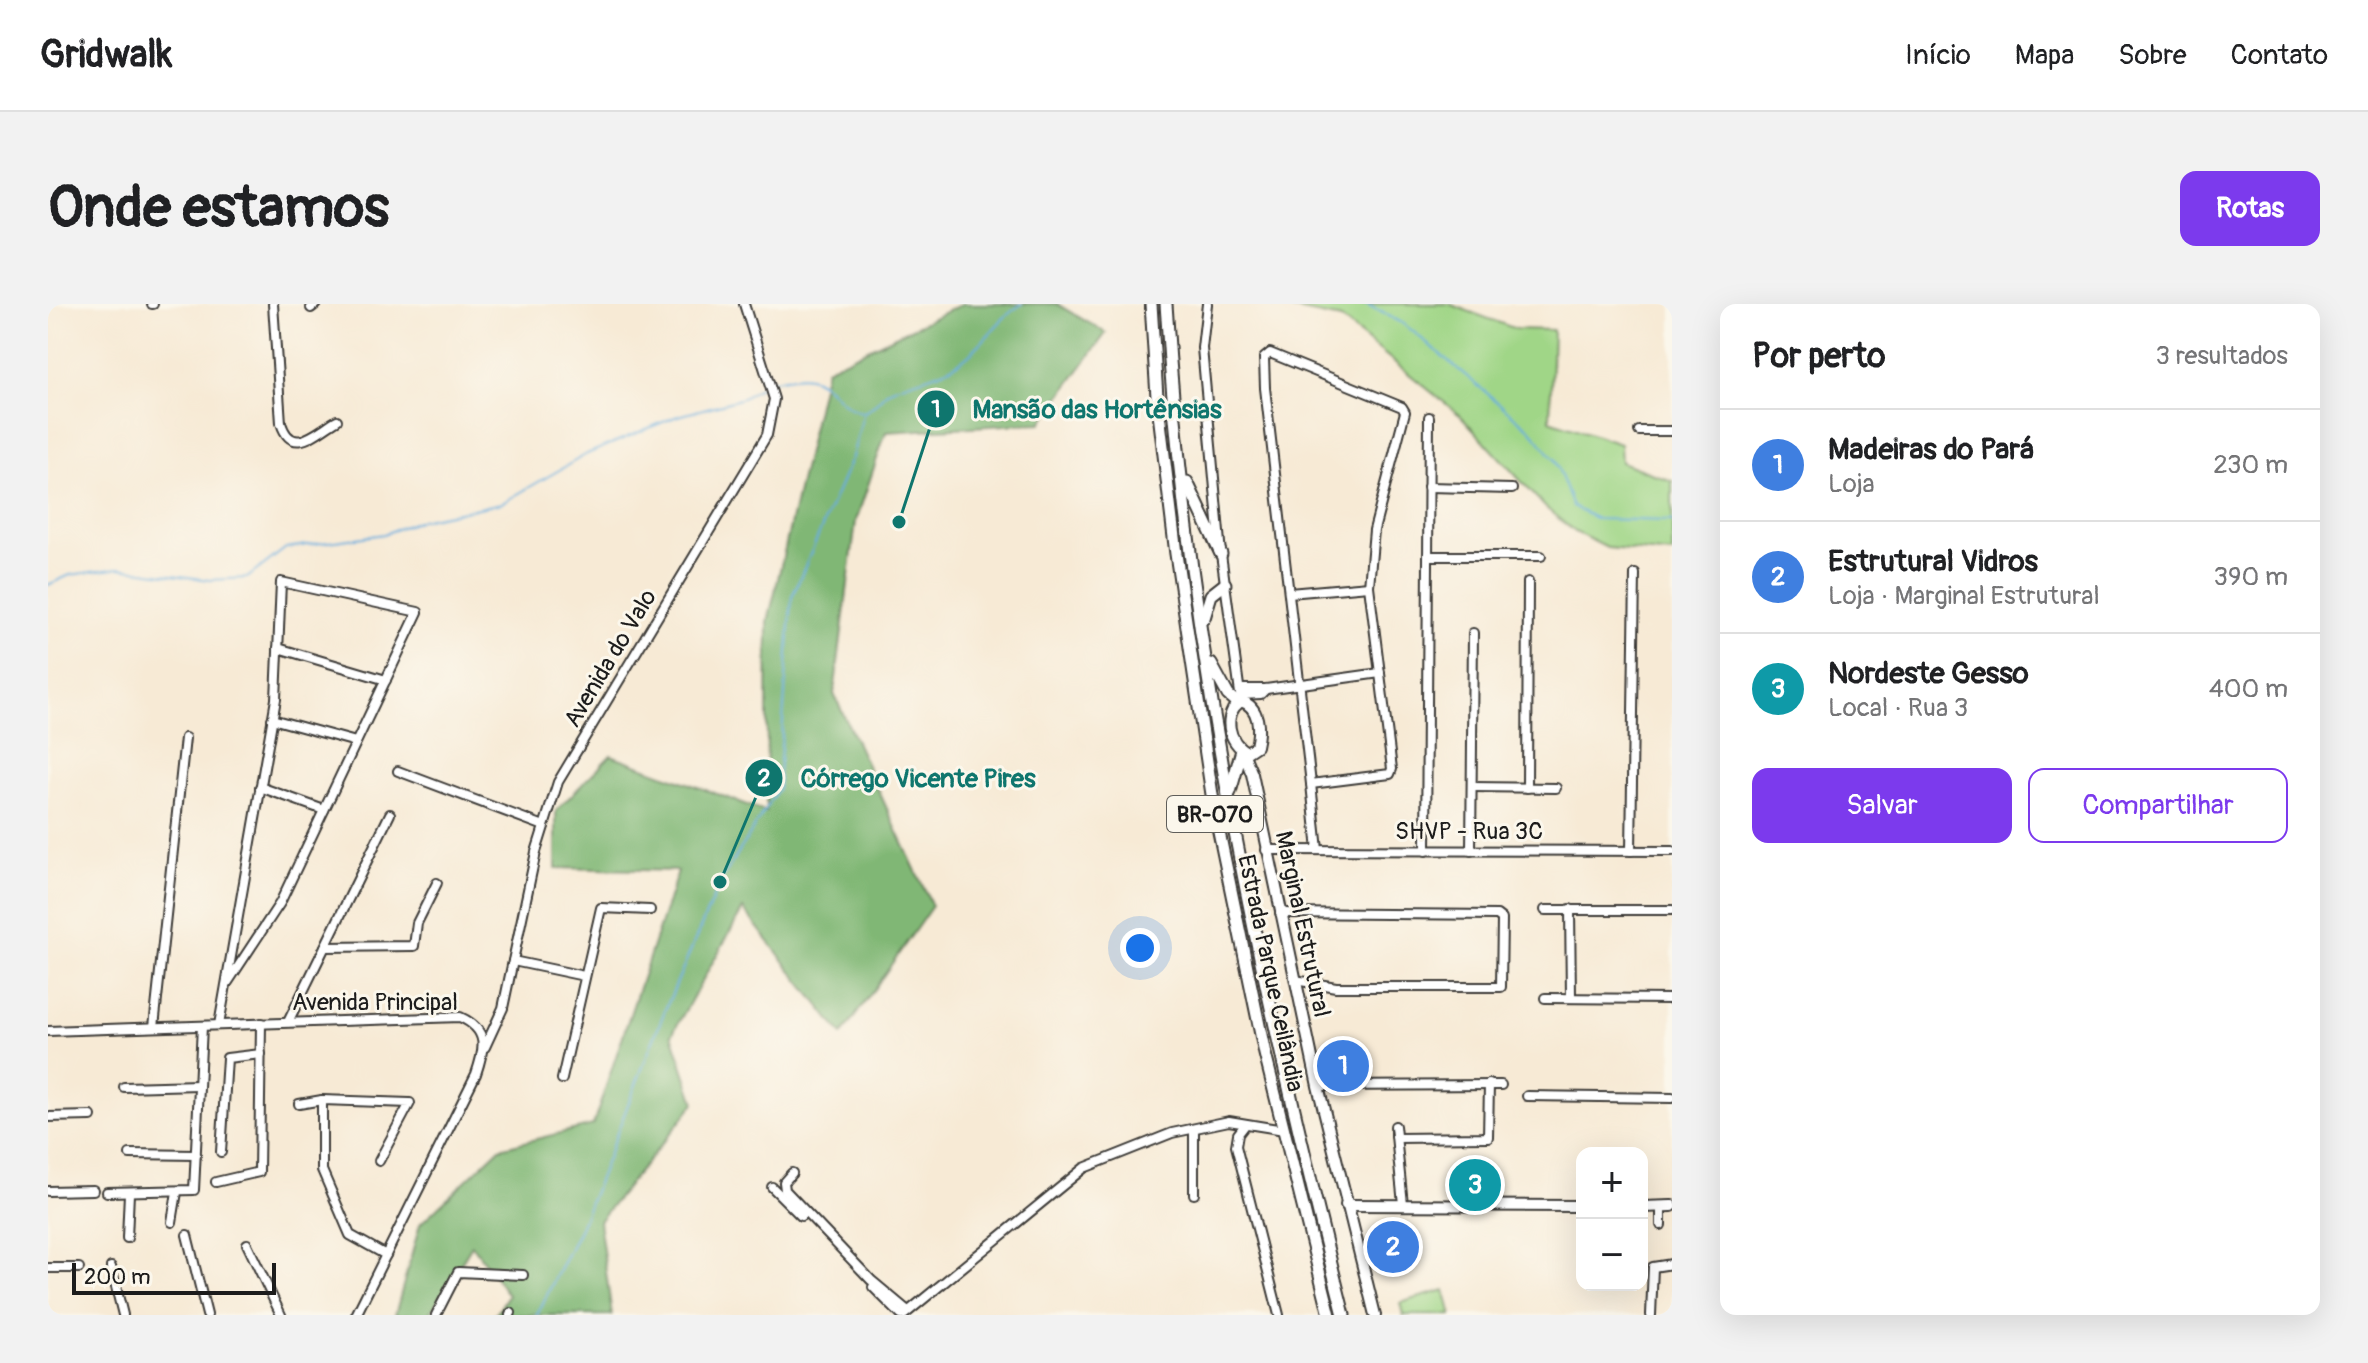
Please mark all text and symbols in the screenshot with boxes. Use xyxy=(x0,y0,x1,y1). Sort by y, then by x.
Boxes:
text: Gridwalk xyxy=(40,31,172,79)
text: Início xyxy=(1905,38,1971,73)
text: Mapa xyxy=(2015,38,2074,73)
text: Sobre xyxy=(2118,38,2187,73)
text: Contato xyxy=(2231,38,2328,73)
button: Rotas xyxy=(2180,171,2320,246)
text: Onde estamos xyxy=(48,174,389,243)
text: Por perto xyxy=(1752,335,1885,378)
text: 3 resultados xyxy=(2156,340,2288,372)
callout: Mansão das Hortênsias xyxy=(916,384,1237,434)
text: Mansão das Hortênsias xyxy=(972,394,1222,426)
text: 1 xyxy=(931,395,941,424)
text: Madeiras do Pará xyxy=(1828,431,2034,468)
text: 1 xyxy=(1773,449,1783,481)
text: 230 m xyxy=(2213,449,2288,481)
text: Loja xyxy=(1828,468,1875,500)
text: Estrutural Vidros xyxy=(1828,543,2038,580)
text: 2 xyxy=(1771,561,1785,593)
text: 390 m xyxy=(2214,561,2288,593)
text: Loja · Marginal Estrutural xyxy=(1828,580,2100,612)
street label: Avenida do Valo xyxy=(558,584,663,732)
text: Nordeste Gesso xyxy=(1828,655,2029,692)
text: 3 xyxy=(1771,673,1785,705)
text: 400 m xyxy=(2209,673,2288,705)
text: Local · Rua 3 xyxy=(1828,692,1968,724)
callout: Córrego Vicente Pires xyxy=(744,753,1051,803)
text: Córrego Vicente Pires xyxy=(800,763,1036,795)
text: 2 xyxy=(757,764,771,793)
button: Salvar xyxy=(1752,768,2012,843)
button: Compartilhar xyxy=(2028,768,2288,843)
road number: BR-070 xyxy=(1167,796,1263,832)
street label: SHVP - Rua 3C xyxy=(1395,817,1543,846)
street label: Marginal Estrutural xyxy=(1269,828,1336,1020)
street label: Estrada Parque Ceilândia xyxy=(1231,852,1310,1094)
your location xyxy=(1120,928,1160,968)
street label: Avenida Principal xyxy=(292,988,458,1017)
pin: 1 xyxy=(1317,1036,1369,1096)
map controls xyxy=(1576,1147,1648,1291)
button: + xyxy=(1576,1147,1648,1219)
pin: 3 xyxy=(1449,1155,1501,1215)
pin: 2 xyxy=(1367,1217,1419,1277)
button: − xyxy=(1576,1219,1648,1291)
scale bar xyxy=(72,1259,276,1295)
text: 200 m xyxy=(84,1263,151,1291)

